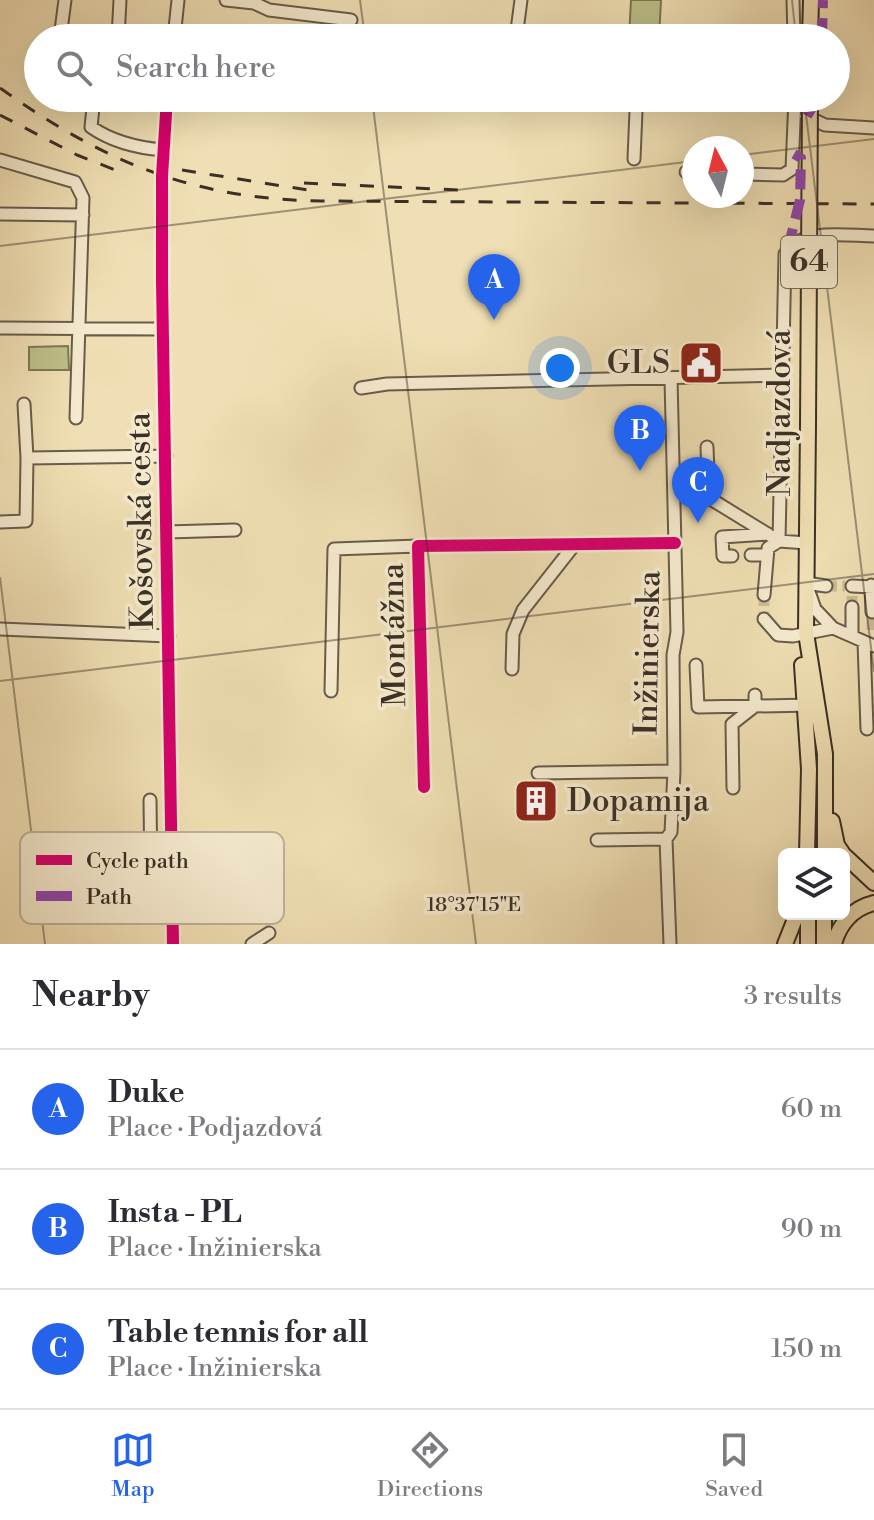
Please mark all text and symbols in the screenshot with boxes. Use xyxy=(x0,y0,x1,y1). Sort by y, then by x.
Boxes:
search box xyxy=(24,24,850,112)
icon: search xyxy=(52,46,96,90)
text: Search here xyxy=(116,49,276,87)
north arrow xyxy=(682,136,754,208)
road number: 64 xyxy=(781,236,837,288)
pin: A xyxy=(468,254,520,320)
street label: Nadjazdová xyxy=(760,329,800,497)
public building icon: GLS xyxy=(677,339,725,387)
place label: GLS xyxy=(607,343,670,383)
your location xyxy=(540,348,580,388)
pin: B xyxy=(614,405,666,471)
street label: Košovská cesta xyxy=(119,411,163,630)
pin: C xyxy=(672,457,724,523)
street label: Montážna xyxy=(373,562,415,707)
street label: Inžinierska xyxy=(627,570,669,736)
building icon: Dopamija xyxy=(512,777,560,825)
place label: Dopamija xyxy=(567,781,710,821)
legend xyxy=(20,832,284,924)
text: Cycle path xyxy=(86,848,189,875)
map controls xyxy=(778,848,850,920)
button: layers xyxy=(778,848,850,920)
text: Path xyxy=(86,884,132,911)
text: 18°37'15"E xyxy=(427,893,521,918)
text: Nearby xyxy=(32,975,150,1017)
text: 3 results xyxy=(744,980,842,1012)
text: Duke xyxy=(108,1074,185,1112)
text: A xyxy=(49,1093,67,1125)
text: 60 m xyxy=(781,1093,842,1125)
text: Place · Podjazdová xyxy=(108,1112,322,1144)
text: Insta - PL xyxy=(108,1194,242,1232)
text: B xyxy=(48,1213,68,1245)
text: 90 m xyxy=(781,1213,842,1245)
text: Place · Inžinierska xyxy=(108,1232,322,1264)
text: Table tennis for all xyxy=(108,1314,368,1352)
text: C xyxy=(49,1333,67,1365)
text: 150 m xyxy=(771,1333,842,1365)
text: Place · Inžinierska xyxy=(108,1352,322,1384)
tab: Map xyxy=(111,1428,155,1503)
tab: Directions xyxy=(377,1428,483,1503)
tab: Saved xyxy=(705,1428,763,1503)

